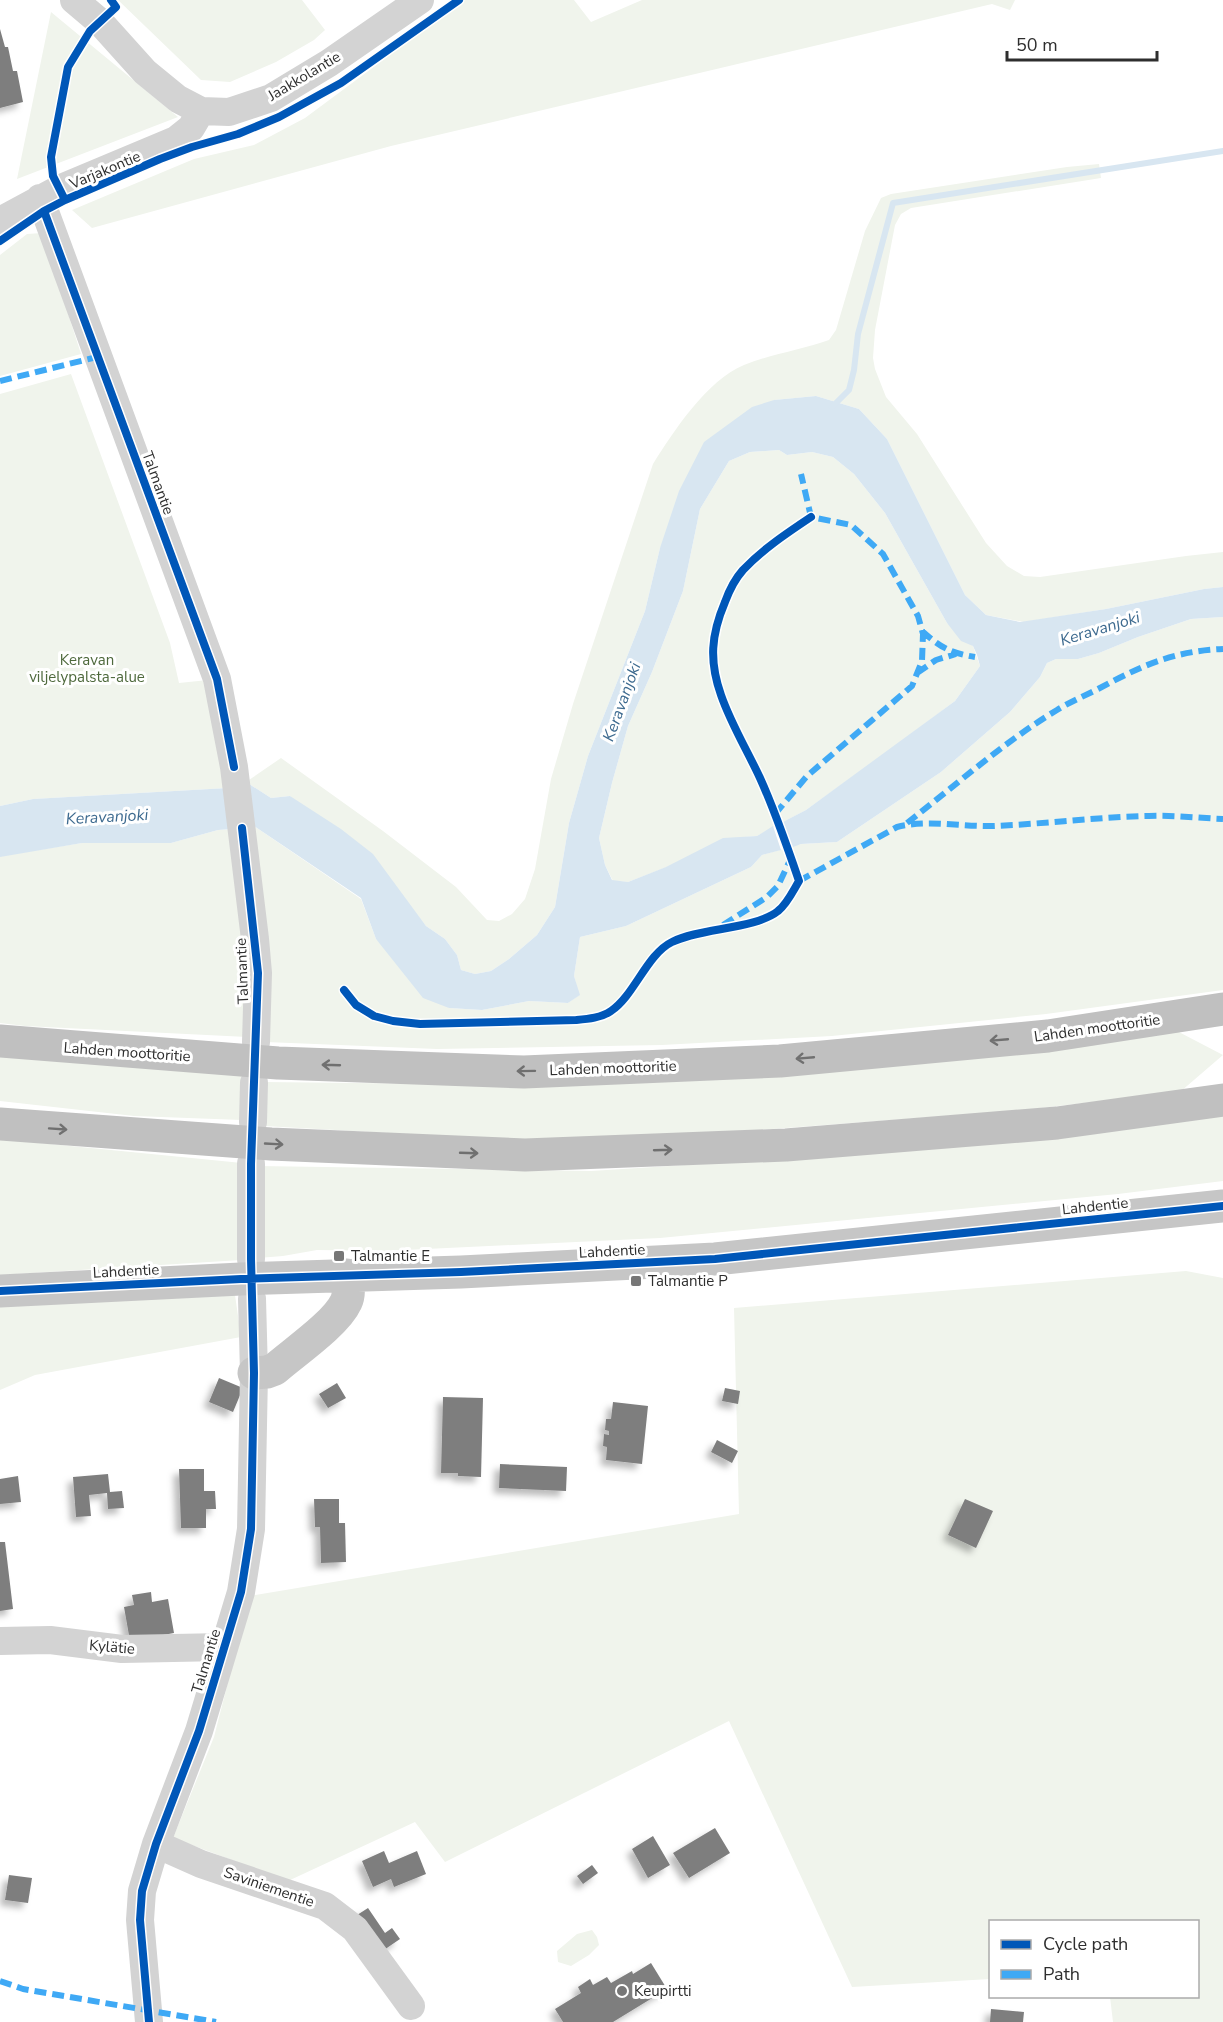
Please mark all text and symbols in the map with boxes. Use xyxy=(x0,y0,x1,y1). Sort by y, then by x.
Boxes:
scale bar xyxy=(1007,24,1157,62)
text: 50 m xyxy=(1016,33,1058,57)
street label: Jaakkolantie xyxy=(263,46,344,106)
street label: Varjakontie xyxy=(66,146,144,194)
street label: Talmantie xyxy=(137,448,179,518)
water label: Keravanjoki xyxy=(1057,606,1143,652)
park label: Keravan viljelypalsta-alue xyxy=(29,650,145,687)
water label: Keravanjoki xyxy=(598,659,647,744)
water label: Keravanjoki xyxy=(65,804,149,830)
street label: Talmantie xyxy=(231,938,253,1004)
street label: Lahden moottoritie xyxy=(1033,1009,1161,1047)
one-way arrow xyxy=(989,1035,1009,1046)
street label: Lahden moottoritie xyxy=(63,1038,191,1066)
one-way arrow xyxy=(795,1053,815,1064)
street label: Lahden moottoritie xyxy=(549,1056,677,1080)
one-way arrow xyxy=(322,1059,342,1070)
one-way arrow xyxy=(516,1065,536,1077)
one-way arrow xyxy=(48,1124,68,1135)
one-way arrow xyxy=(263,1139,283,1150)
one-way arrow xyxy=(653,1144,673,1155)
one-way arrow xyxy=(458,1147,478,1158)
street label: Lahdentie xyxy=(1061,1193,1129,1219)
street label: Lahdentie xyxy=(578,1239,646,1263)
place label: Talmantie E xyxy=(351,1246,430,1266)
marker: Talmantie E xyxy=(332,1249,346,1263)
street label: Lahdentie xyxy=(92,1259,160,1283)
place label: Talmantie P xyxy=(648,1271,728,1291)
marker: Talmantie P xyxy=(629,1274,643,1288)
street label: Talmantie xyxy=(187,1626,225,1696)
street label: Kylätie xyxy=(88,1635,136,1659)
street label: Saviniementie xyxy=(221,1862,317,1912)
legend xyxy=(989,1920,1199,1998)
text: Cycle path xyxy=(1043,1932,1128,1956)
text: Path xyxy=(1043,1962,1080,1986)
place label: Keupirtti xyxy=(634,1981,691,2001)
marker: Keupirtti xyxy=(615,1984,629,1998)

